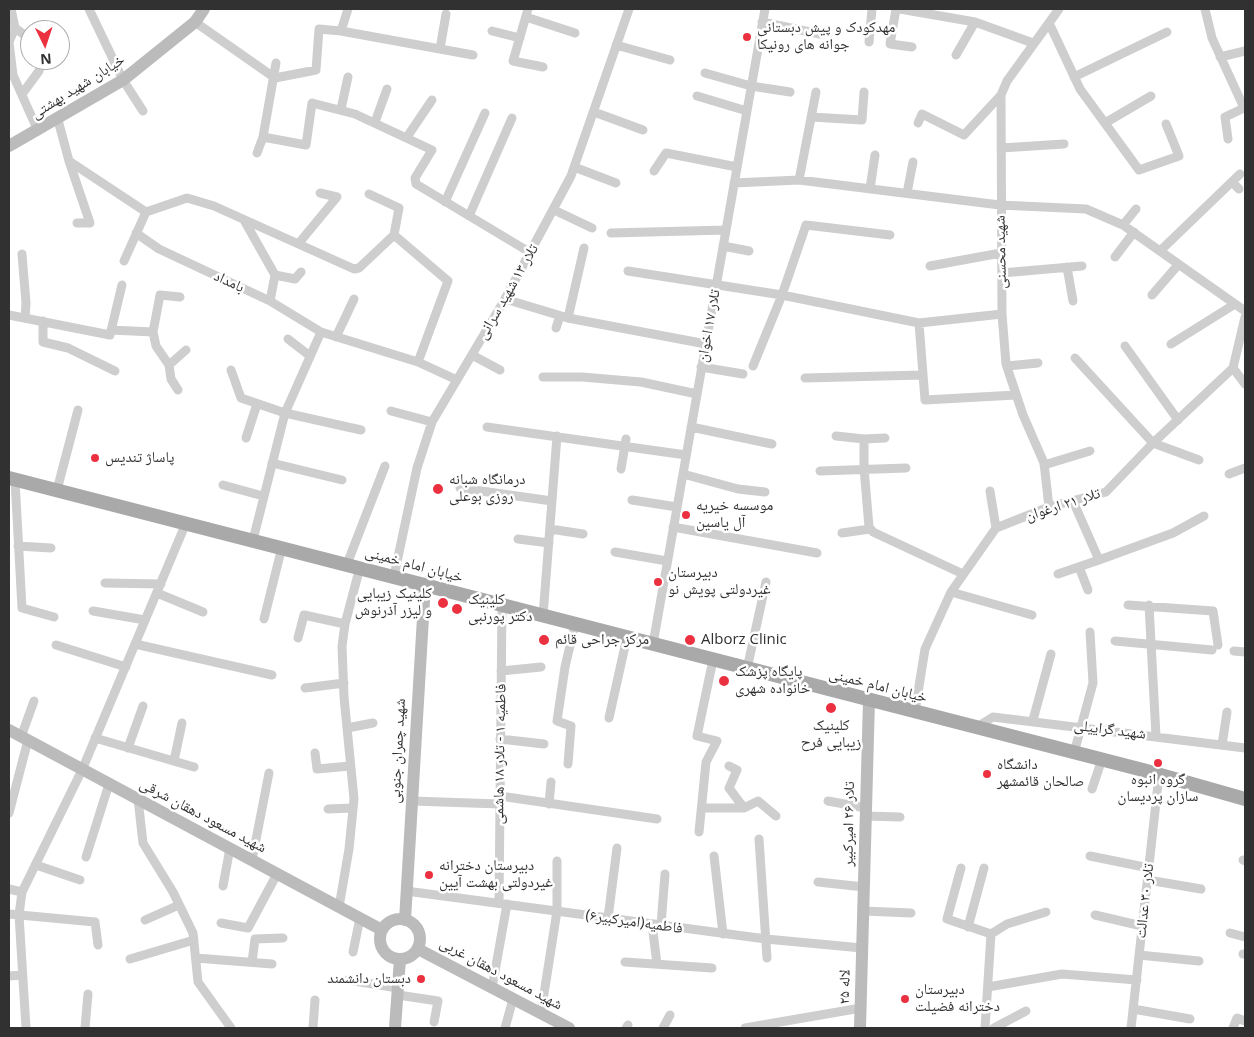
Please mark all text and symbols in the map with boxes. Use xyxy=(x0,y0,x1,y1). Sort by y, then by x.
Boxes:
place label: مهدکودک و پیش دبستانی جوانه های رونیکا xyxy=(757,19,895,54)
north arrow xyxy=(20,20,70,70)
marker: مهدکودک و پیش دبستانی جوانه های رونیکا xyxy=(741,31,753,43)
text: N xyxy=(40,50,52,69)
street label: خیابان شهید بهشتی xyxy=(28,51,128,123)
street label: شهید محسنی xyxy=(991,215,1011,289)
street label: تلار ۱۳ شهید سرانی xyxy=(473,241,543,343)
street label: بامداد xyxy=(211,267,247,297)
street label: تلار ۱۷ اخوان xyxy=(694,288,724,364)
place label: پاساژ تندیس xyxy=(105,449,174,467)
marker: پاساژ تندیس xyxy=(89,452,101,464)
place label: درمانگاه شبانه روزی بوعلی xyxy=(449,471,525,506)
marker: درمانگاه شبانه روزی بوعلی xyxy=(431,482,445,496)
street label: تلار ۲۱ ارغوان xyxy=(1023,484,1103,526)
place label: موسسه خیریه آل یاسین xyxy=(696,497,773,532)
marker: موسسه خیریه آل یاسین xyxy=(680,509,692,521)
street label: خیابان امام خمینی xyxy=(363,543,465,587)
place label: دبیرستان غیردولتی پویش نو xyxy=(668,564,771,599)
marker: دبیرستان غیردولتی پویش نو xyxy=(652,576,664,588)
place label: کلینیک زیبایی و لیزر آذرنوش xyxy=(355,585,432,620)
place label: کلینیک دکتر پورنبی xyxy=(468,591,533,626)
marker: کلینیک زیبایی و لیزر آذرنوش xyxy=(436,596,450,610)
marker: کلینیک دکتر پورنبی xyxy=(450,602,464,616)
place label: مرکز جراحی قائم xyxy=(555,631,649,649)
place label: Alborz Clinic xyxy=(701,631,787,649)
marker: مرکز جراحی قائم xyxy=(537,633,551,647)
marker: Alborz Clinic xyxy=(683,633,697,647)
place label: پایگاه پزشک خانواده شهری xyxy=(735,663,810,698)
street label: خیابان امام خمینی xyxy=(827,665,929,707)
marker: پایگاه پزشک خانواده شهری xyxy=(717,674,731,688)
street label: فاطمیه ۱ - تلار ۱۸ هاشمی xyxy=(490,683,510,825)
street label: شهید چمران جنوبی xyxy=(386,698,410,804)
marker: کلینیک زیبایی فرح xyxy=(824,701,838,715)
place label: کلینیک زیبایی فرح xyxy=(801,717,861,752)
street label: شهید گراییلی xyxy=(1073,717,1147,743)
place label: دانشگاه صالحان قائمشهر xyxy=(997,756,1084,791)
marker: گروه انبوه سازان پردیسان xyxy=(1152,757,1164,769)
marker: دانشگاه صالحان قائمشهر xyxy=(981,768,993,780)
place label: گروه انبوه سازان پردیسان xyxy=(1118,771,1198,806)
street label: شهید مسعود دهقان شرقی xyxy=(137,775,269,857)
street label: تلار ۲۶ امیرکبیر xyxy=(839,781,859,867)
place label: دبیرستان دخترانه غیردولتی بهشت آیین xyxy=(439,857,553,892)
street label: تلار ۳۰ عدالت xyxy=(1132,863,1158,939)
marker: دبیرستان دخترانه غیردولتی بهشت آیین xyxy=(423,869,435,881)
street label: فاطمیه(امیرکبیر۶) xyxy=(584,906,684,938)
street label: شهید مسعود دهقان غربی xyxy=(437,934,565,1014)
street label: لاله ۲۵ xyxy=(836,969,854,1005)
place label: دبستان دانشمند xyxy=(327,970,411,988)
marker: دبستان دانشمند xyxy=(415,973,427,985)
place label: دبیرستان دخترانه فضیلت xyxy=(915,981,1000,1016)
marker: دبیرستان دخترانه فضیلت xyxy=(899,993,911,1005)

